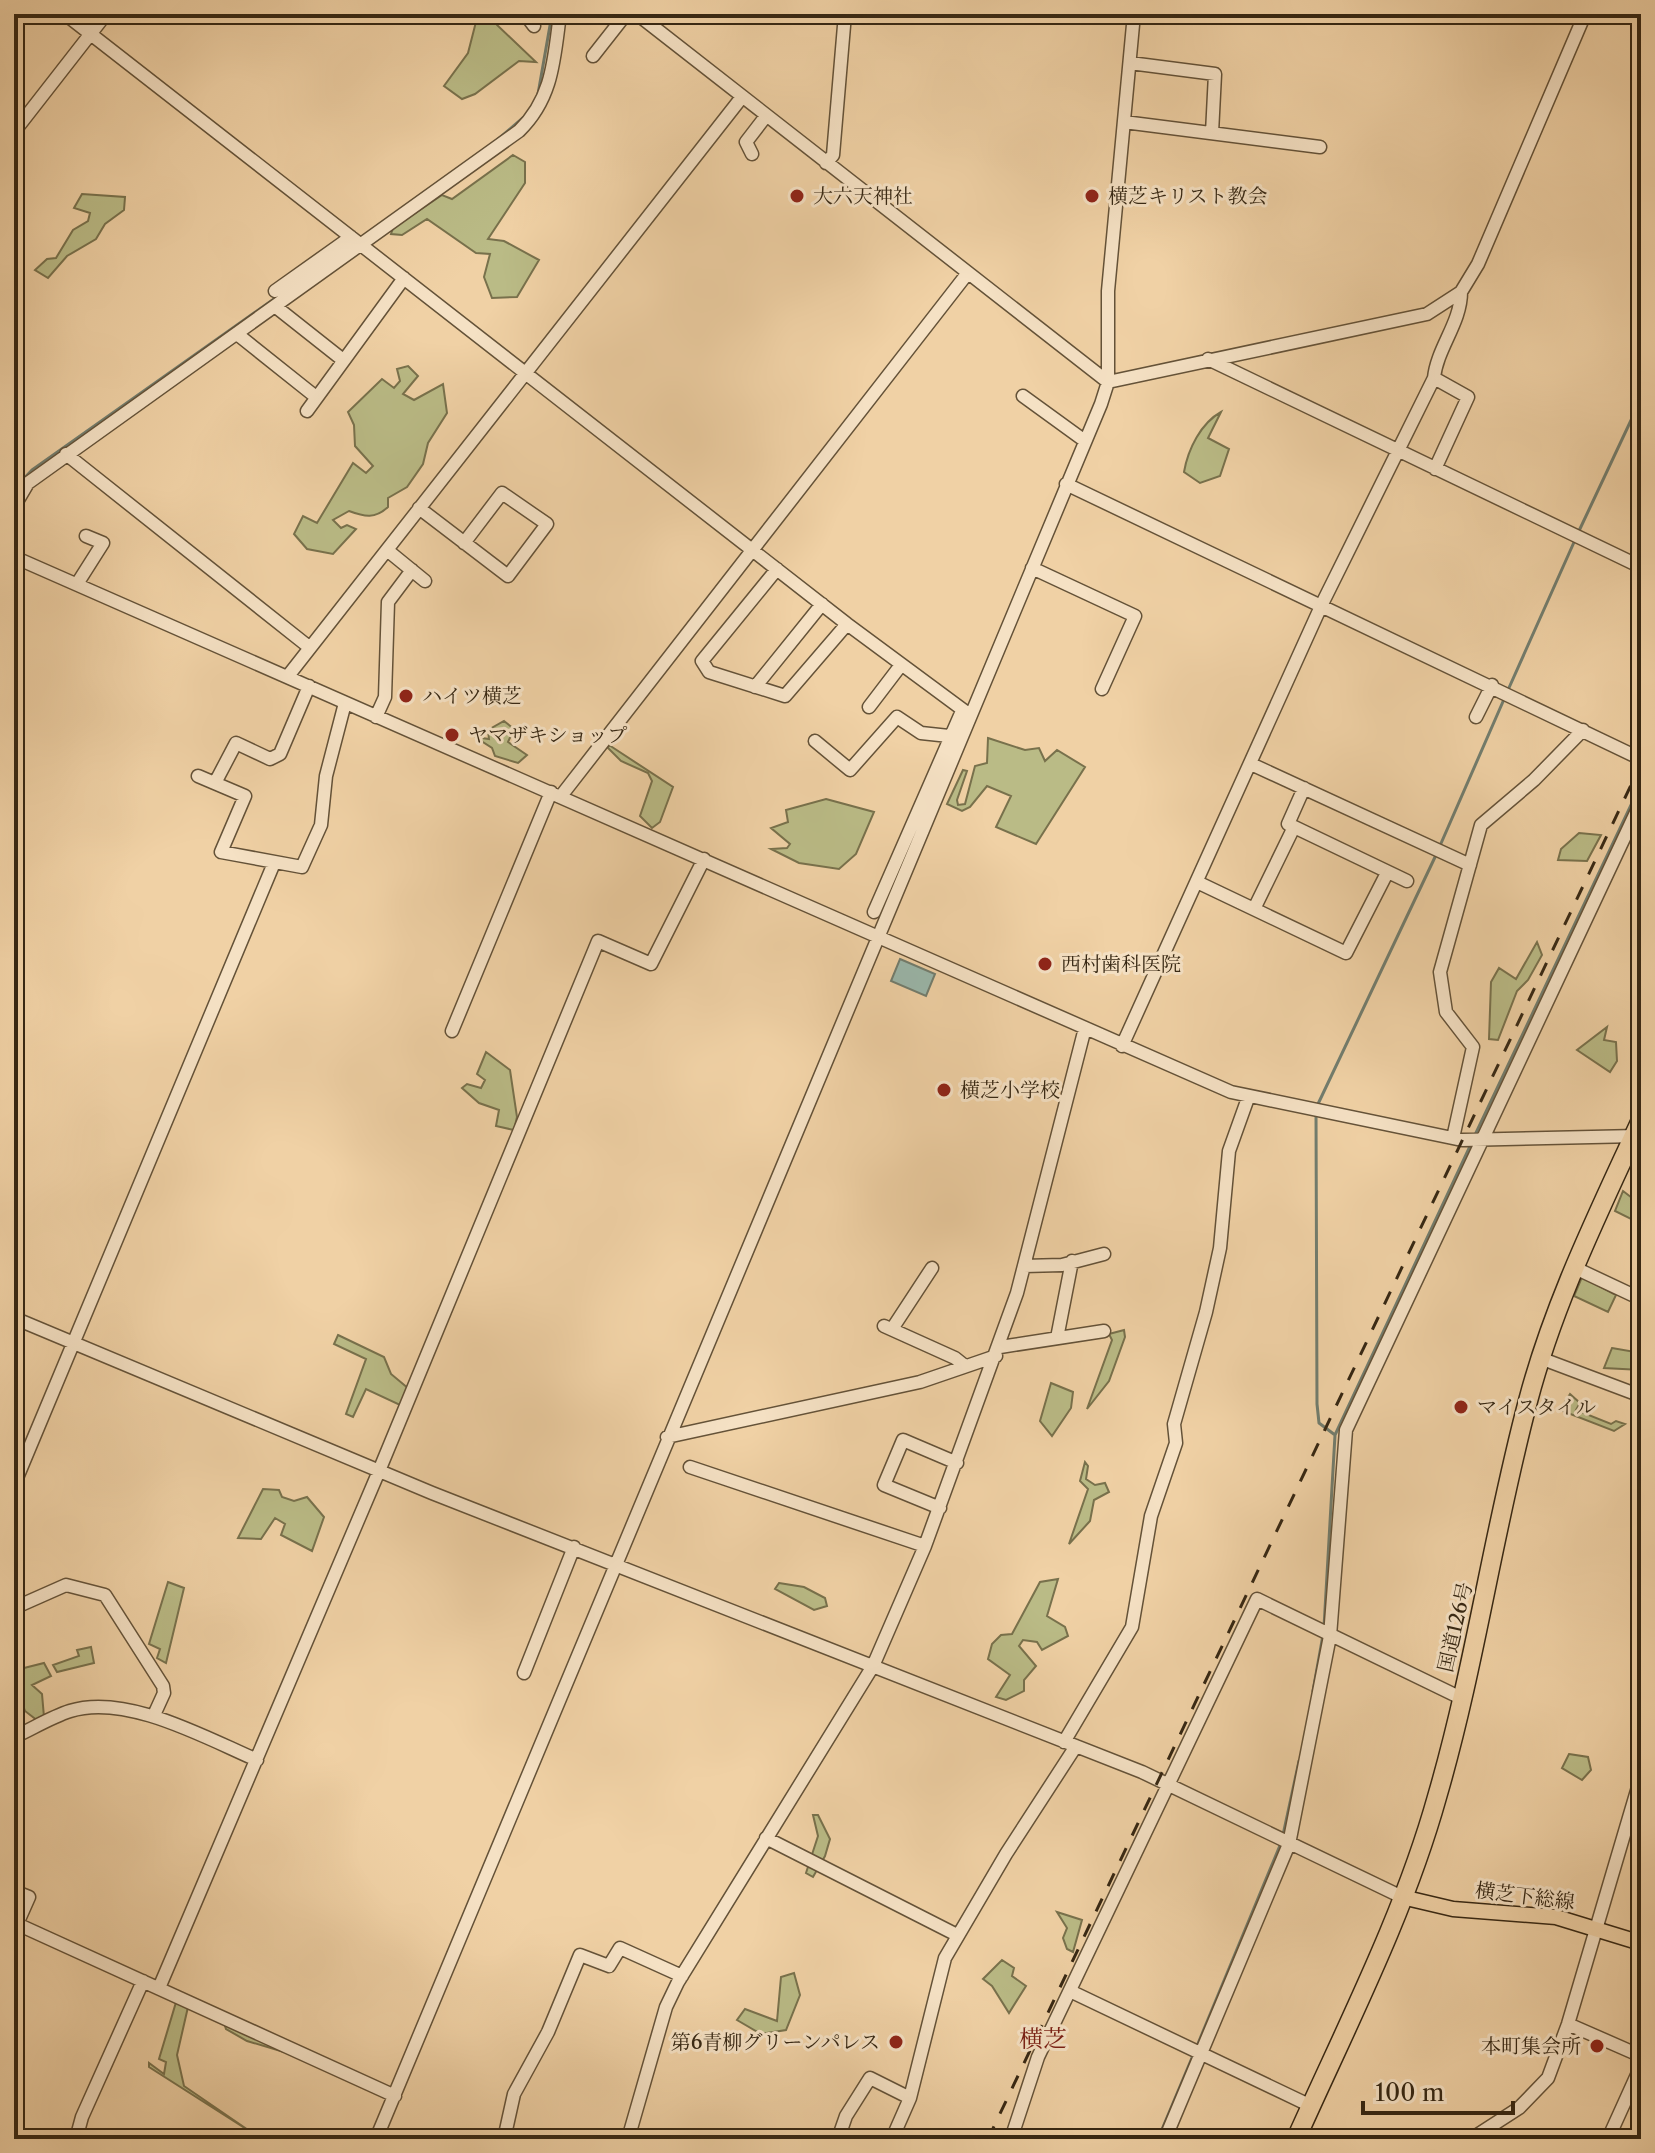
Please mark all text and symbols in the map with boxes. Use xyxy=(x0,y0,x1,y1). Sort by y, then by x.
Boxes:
place label: 大六天神社 xyxy=(813,184,913,208)
place label: 横芝キリスト教会 xyxy=(1108,184,1268,208)
marker: 大六天神社 xyxy=(788,187,806,205)
marker: 横芝キリスト教会 xyxy=(1083,187,1101,205)
place label: ハイツ横芝 xyxy=(422,684,522,708)
marker: ハイツ横芝 xyxy=(397,687,415,705)
place label: ヤマザキショップ xyxy=(468,723,627,747)
marker: ヤマザキショップ xyxy=(443,726,461,744)
place label: 西村歯科医院 xyxy=(1061,952,1181,976)
marker: 西村歯科医院 xyxy=(1036,955,1054,973)
place label: 横芝小学校 xyxy=(960,1078,1060,1102)
marker: 横芝小学校 xyxy=(935,1081,953,1099)
place label: マイスタイル xyxy=(1477,1395,1596,1419)
marker: マイスタイル xyxy=(1452,1398,1470,1416)
street label: 国道126号 xyxy=(1433,1580,1477,1674)
street label: 横芝下総線 xyxy=(1474,1878,1576,1914)
district label: 横芝 xyxy=(1019,2024,1067,2053)
place label: 第6青柳グリーンパレス xyxy=(671,2030,880,2054)
marker: 第6青柳グリーンパレス xyxy=(887,2033,905,2051)
place label: 本町集会所 xyxy=(1481,2034,1581,2058)
marker: 本町集会所 xyxy=(1588,2037,1606,2055)
scale bar xyxy=(1363,2065,1513,2115)
text: 100 m xyxy=(1375,2078,1444,2107)

